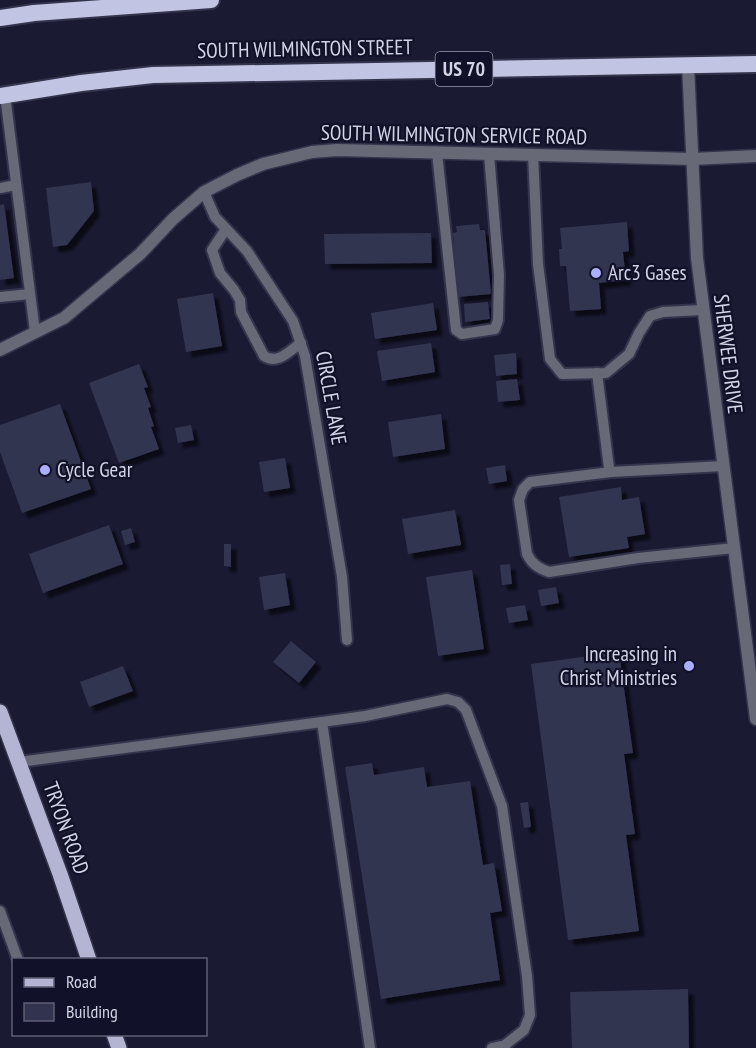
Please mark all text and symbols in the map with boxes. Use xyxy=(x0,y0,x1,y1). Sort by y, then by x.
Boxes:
street label: SOUTH WILMINGTON STREET xyxy=(197,33,414,64)
road number: US 70 xyxy=(436,52,492,86)
street label: SOUTH WILMINGTON SERVICE ROAD xyxy=(321,119,587,150)
place label: Arc3 Gases xyxy=(608,259,687,286)
marker: Arc3 Gases xyxy=(589,266,603,280)
street label: SHERWEE DRIVE xyxy=(708,293,749,415)
street label: CIRCLE LANE xyxy=(310,349,353,447)
place label: Cycle Gear xyxy=(57,456,133,483)
marker: Cycle Gear xyxy=(38,463,52,477)
place label: Increasing in Christ Ministries xyxy=(560,640,677,691)
marker: Increasing in Christ Ministries xyxy=(682,659,696,673)
street label: TRYON ROAD xyxy=(37,778,96,878)
legend xyxy=(12,958,207,1036)
text: Road xyxy=(66,970,97,993)
text: Building xyxy=(66,1000,118,1023)

